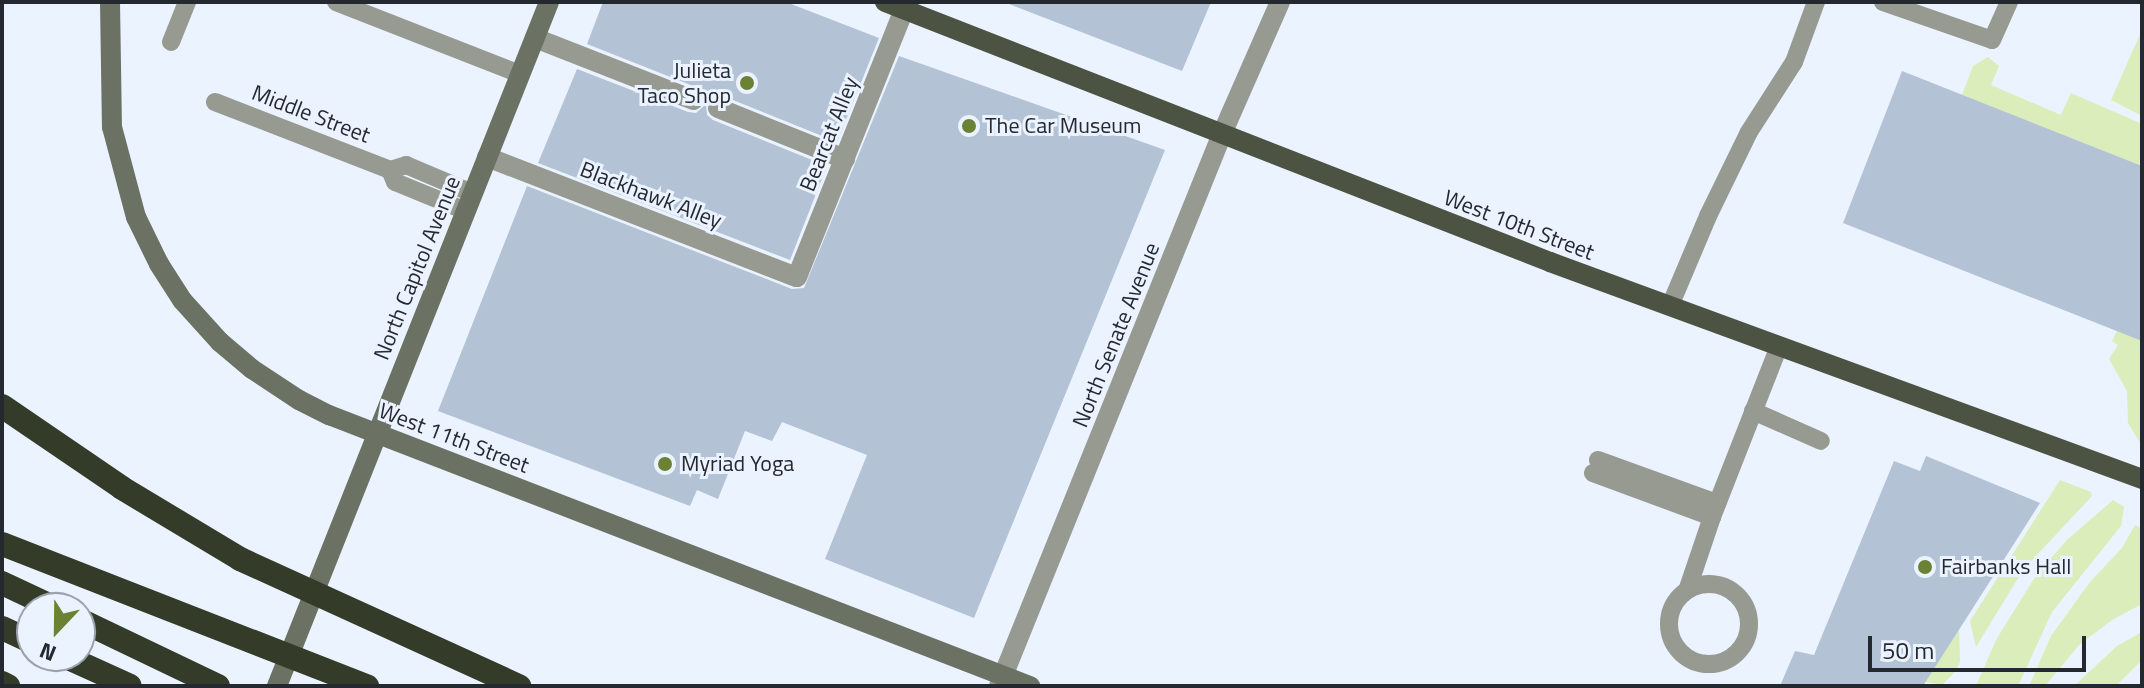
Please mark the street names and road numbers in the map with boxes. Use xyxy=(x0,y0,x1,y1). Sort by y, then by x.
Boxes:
street label: Bearcat Alley xyxy=(794,73,864,195)
street label: Middle Street xyxy=(248,79,374,149)
street label: Blackhawk Alley xyxy=(576,156,726,234)
street label: North Capitol Avenue xyxy=(368,172,466,364)
street label: West 10th Street xyxy=(1440,184,1598,266)
street label: North Senate Avenue xyxy=(1067,239,1165,431)
street label: West 11th Street xyxy=(375,397,533,479)

